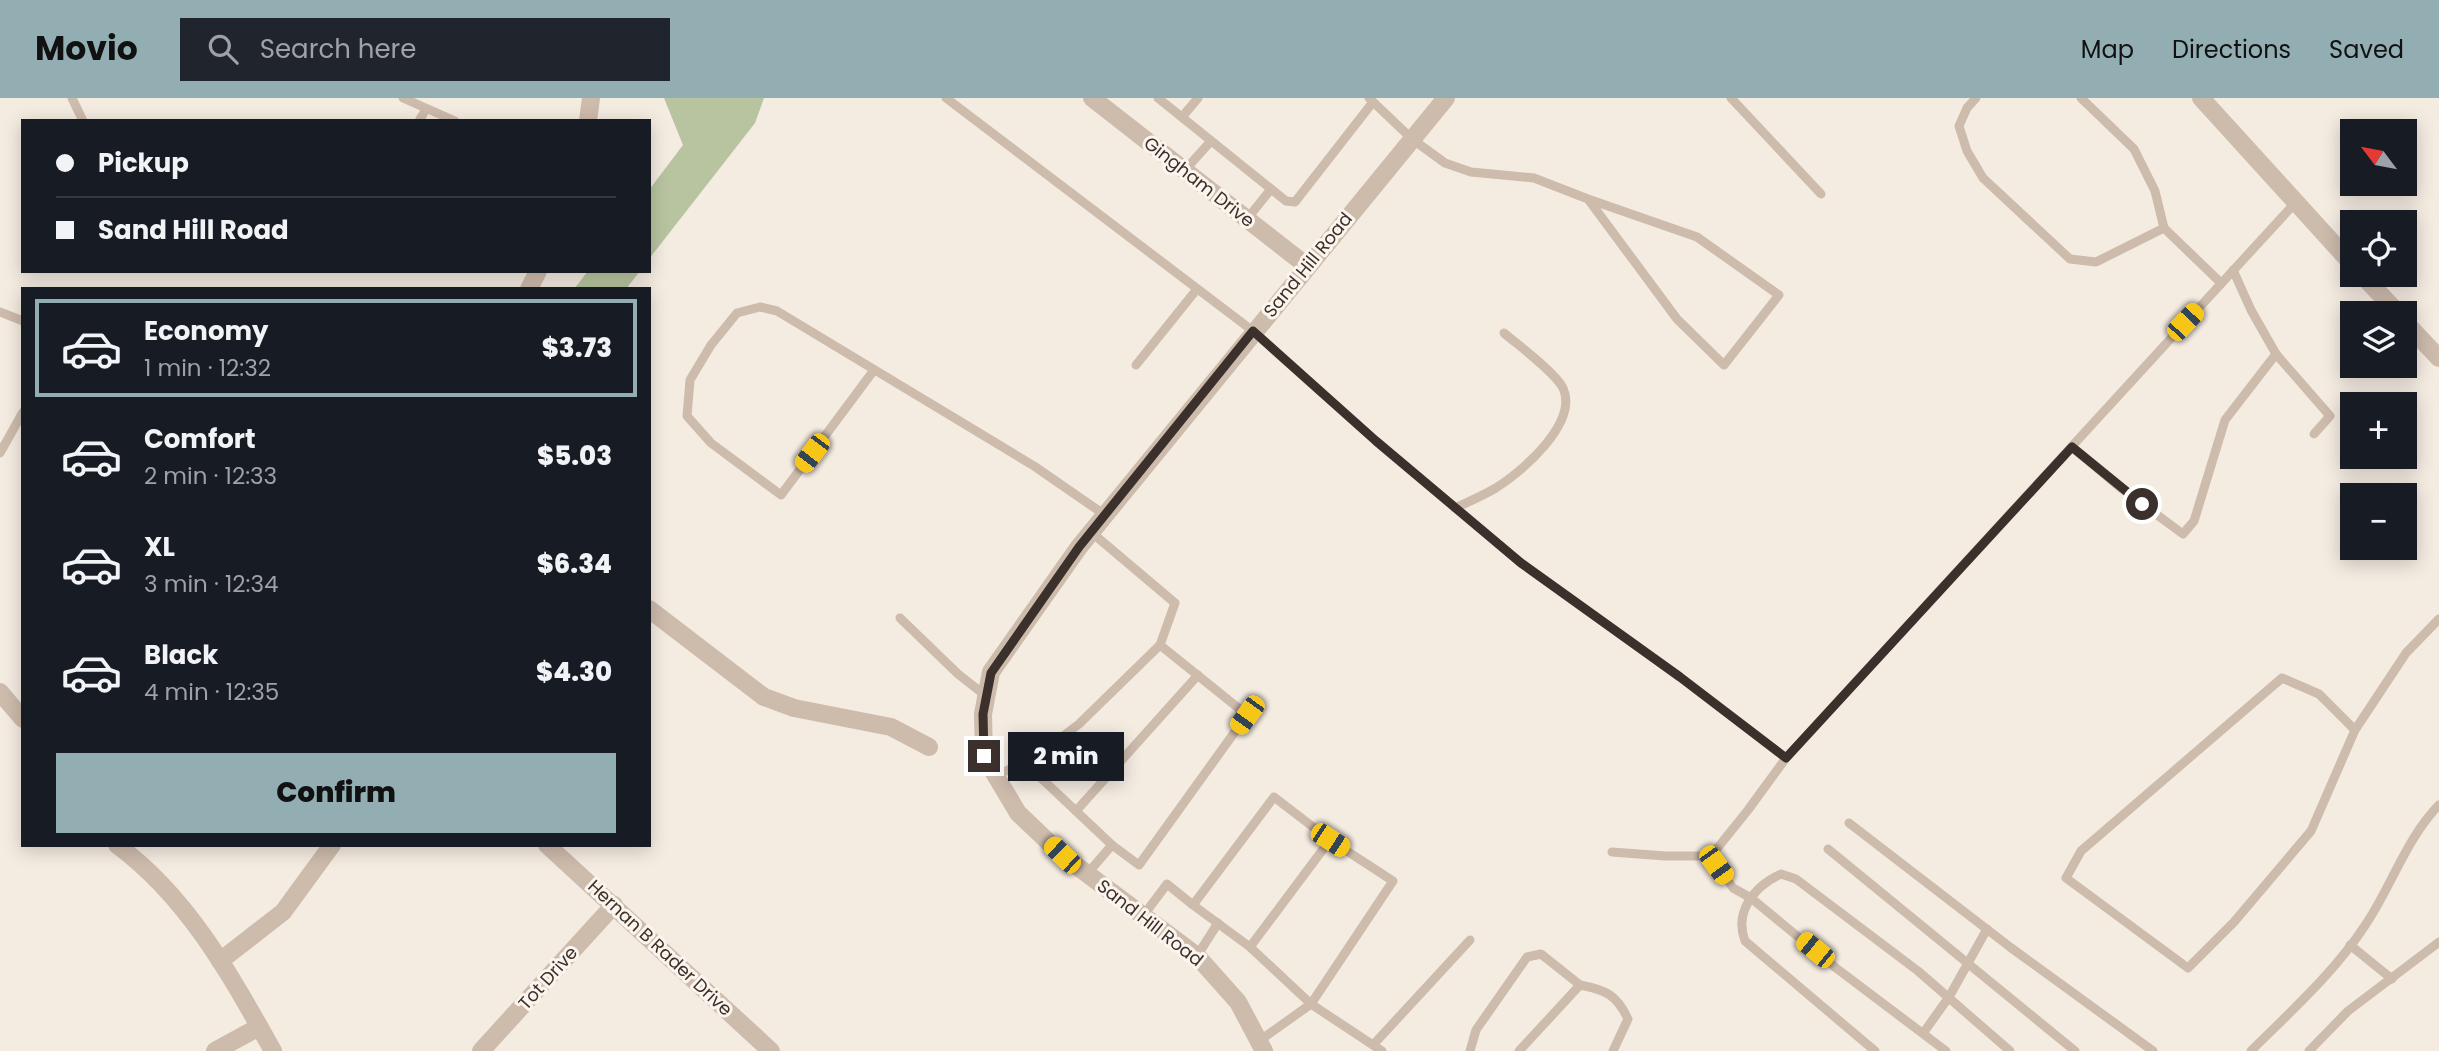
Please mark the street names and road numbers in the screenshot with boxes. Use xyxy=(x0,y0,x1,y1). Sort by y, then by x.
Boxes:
street label: Gingham Drive xyxy=(1139,130,1260,233)
street label: Sand Hill Road xyxy=(1257,207,1358,323)
street label: Sand Hill Road xyxy=(1092,873,1209,972)
street label: Hernan B Rader Drive xyxy=(583,874,738,1021)
street label: Tot Drive xyxy=(512,940,583,1015)

